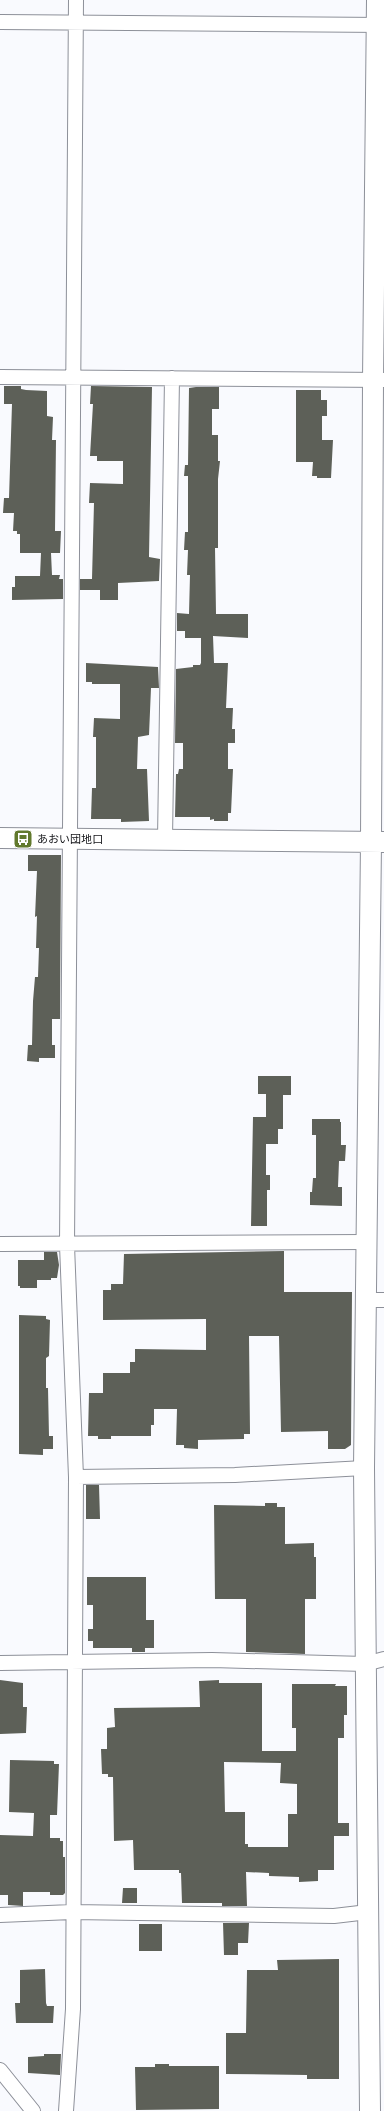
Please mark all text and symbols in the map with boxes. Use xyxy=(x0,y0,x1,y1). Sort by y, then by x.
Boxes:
bus stop icon: あおい団地口 xyxy=(12,828,34,850)
place label: あおい団地口 xyxy=(37,831,103,846)

